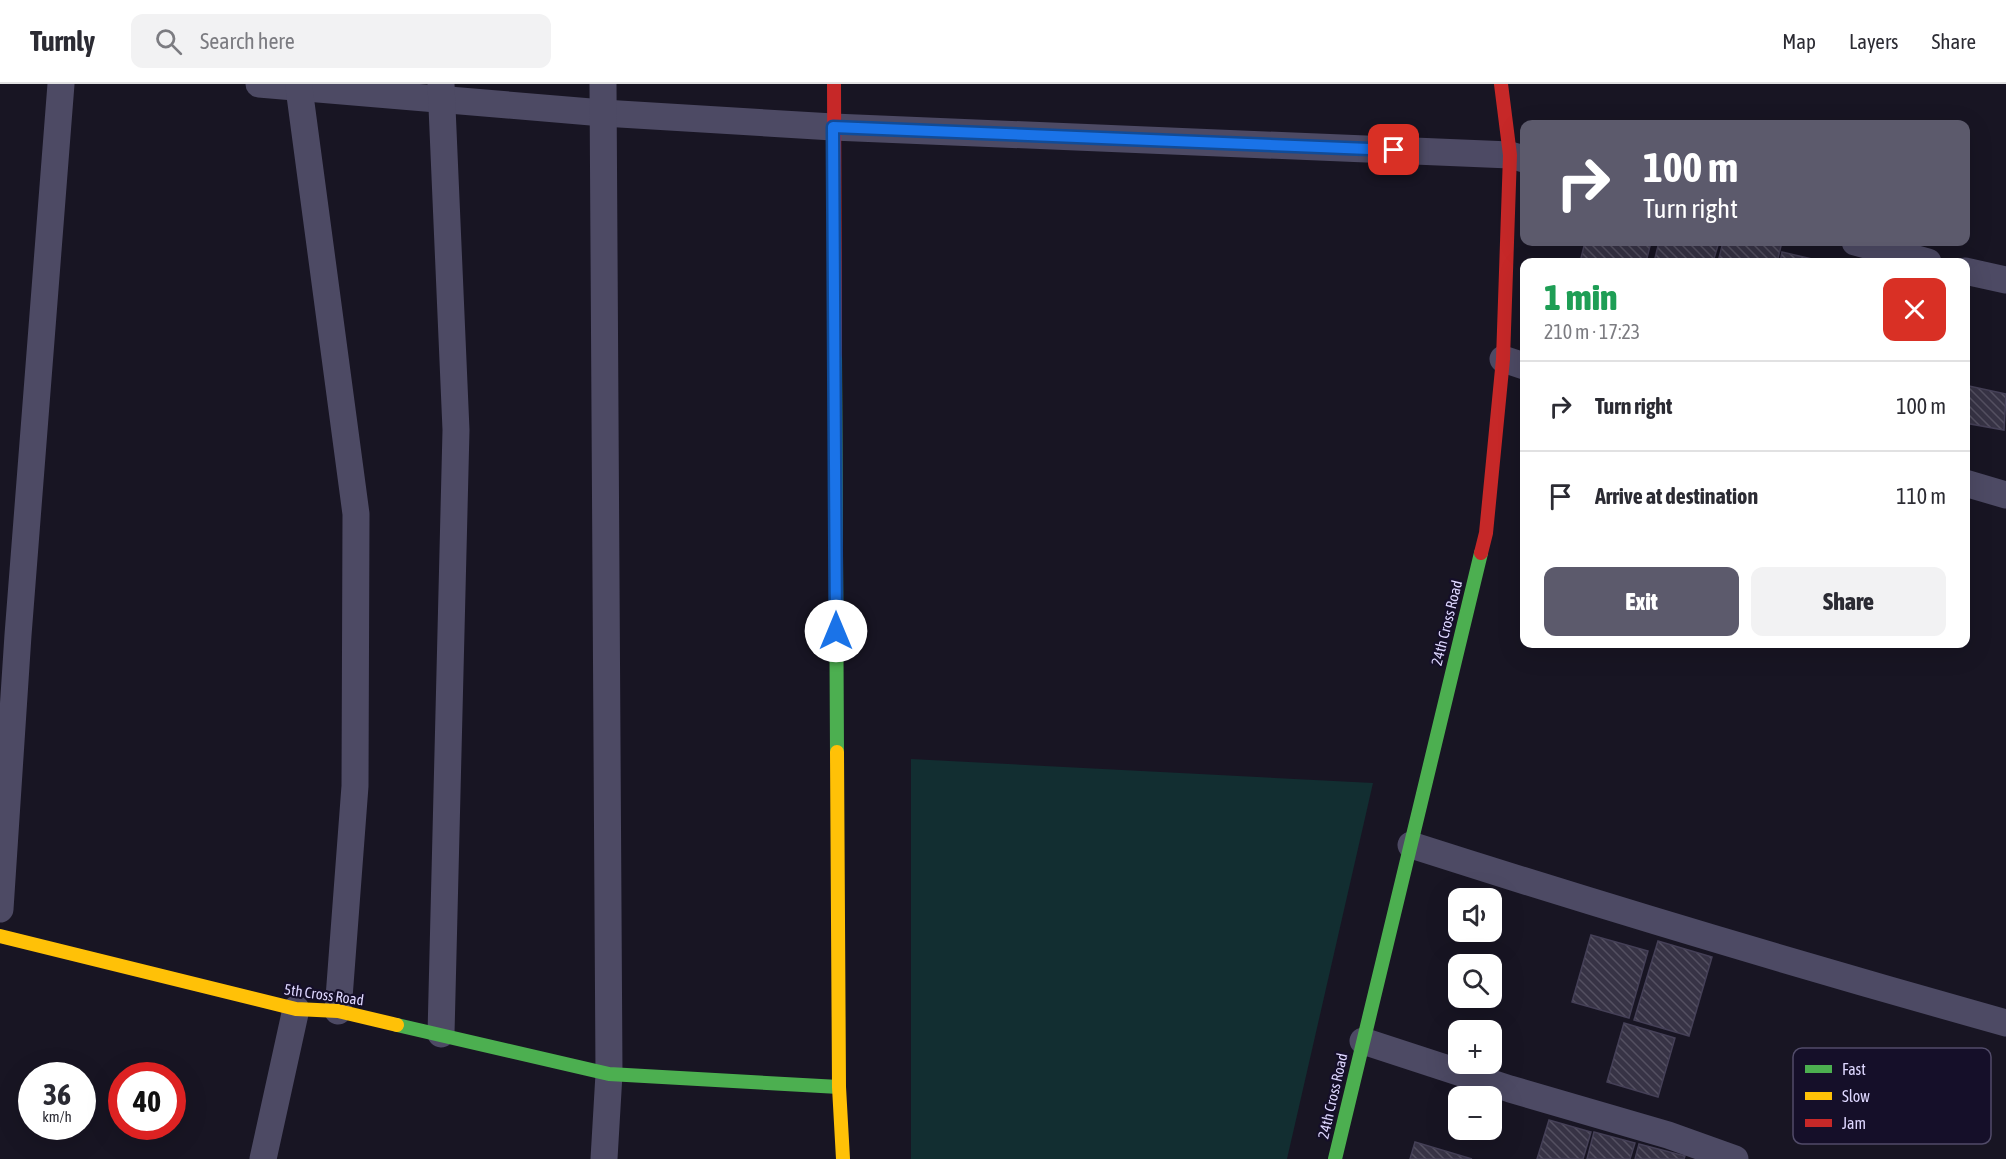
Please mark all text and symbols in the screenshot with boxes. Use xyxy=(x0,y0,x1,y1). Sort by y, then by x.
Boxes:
search box xyxy=(131,14,551,68)
text: Turnly xyxy=(30,25,95,57)
icon: search xyxy=(152,25,185,58)
text: Search here xyxy=(200,28,295,54)
text: Map xyxy=(1782,29,1816,53)
text: Layers xyxy=(1849,29,1899,53)
text: Share xyxy=(1932,29,1976,53)
pin xyxy=(1368,124,1419,175)
icon: arrive xyxy=(1377,133,1410,166)
text: 100 m xyxy=(1643,143,1738,191)
icon: right xyxy=(1544,144,1622,222)
text: Turn right xyxy=(1643,193,1738,224)
text: 1 min xyxy=(1544,276,1618,318)
button: close xyxy=(1883,278,1946,341)
text: 210 m · 17:23 xyxy=(1544,320,1640,343)
icon: right xyxy=(1544,390,1577,423)
text: Turn right xyxy=(1595,393,1672,419)
text: 100 m xyxy=(1896,393,1946,419)
icon: arrive xyxy=(1544,480,1577,513)
text: Arrive at destination xyxy=(1595,483,1758,509)
text: 110 m xyxy=(1896,483,1946,509)
button: Exit xyxy=(1544,567,1739,636)
button: Share xyxy=(1751,567,1946,636)
street label: 24th Cross Road xyxy=(1428,578,1465,667)
position arrow xyxy=(804,599,868,663)
map controls xyxy=(1448,888,1502,1140)
button: sound xyxy=(1448,888,1502,942)
button: search xyxy=(1448,954,1502,1008)
street label: 5th Cross Road xyxy=(283,981,365,1009)
button: + xyxy=(1448,1020,1502,1074)
legend xyxy=(1793,1048,1991,1144)
street label: 24th Cross Road xyxy=(1314,1051,1351,1140)
text: Fast xyxy=(1842,1060,1866,1078)
speed limit sign: 40 xyxy=(108,1062,186,1140)
text: 36 xyxy=(43,1077,71,1111)
button: − xyxy=(1448,1086,1502,1140)
text: Slow xyxy=(1842,1087,1870,1105)
text: km/h xyxy=(42,1108,72,1125)
text: Jam xyxy=(1842,1114,1866,1132)

